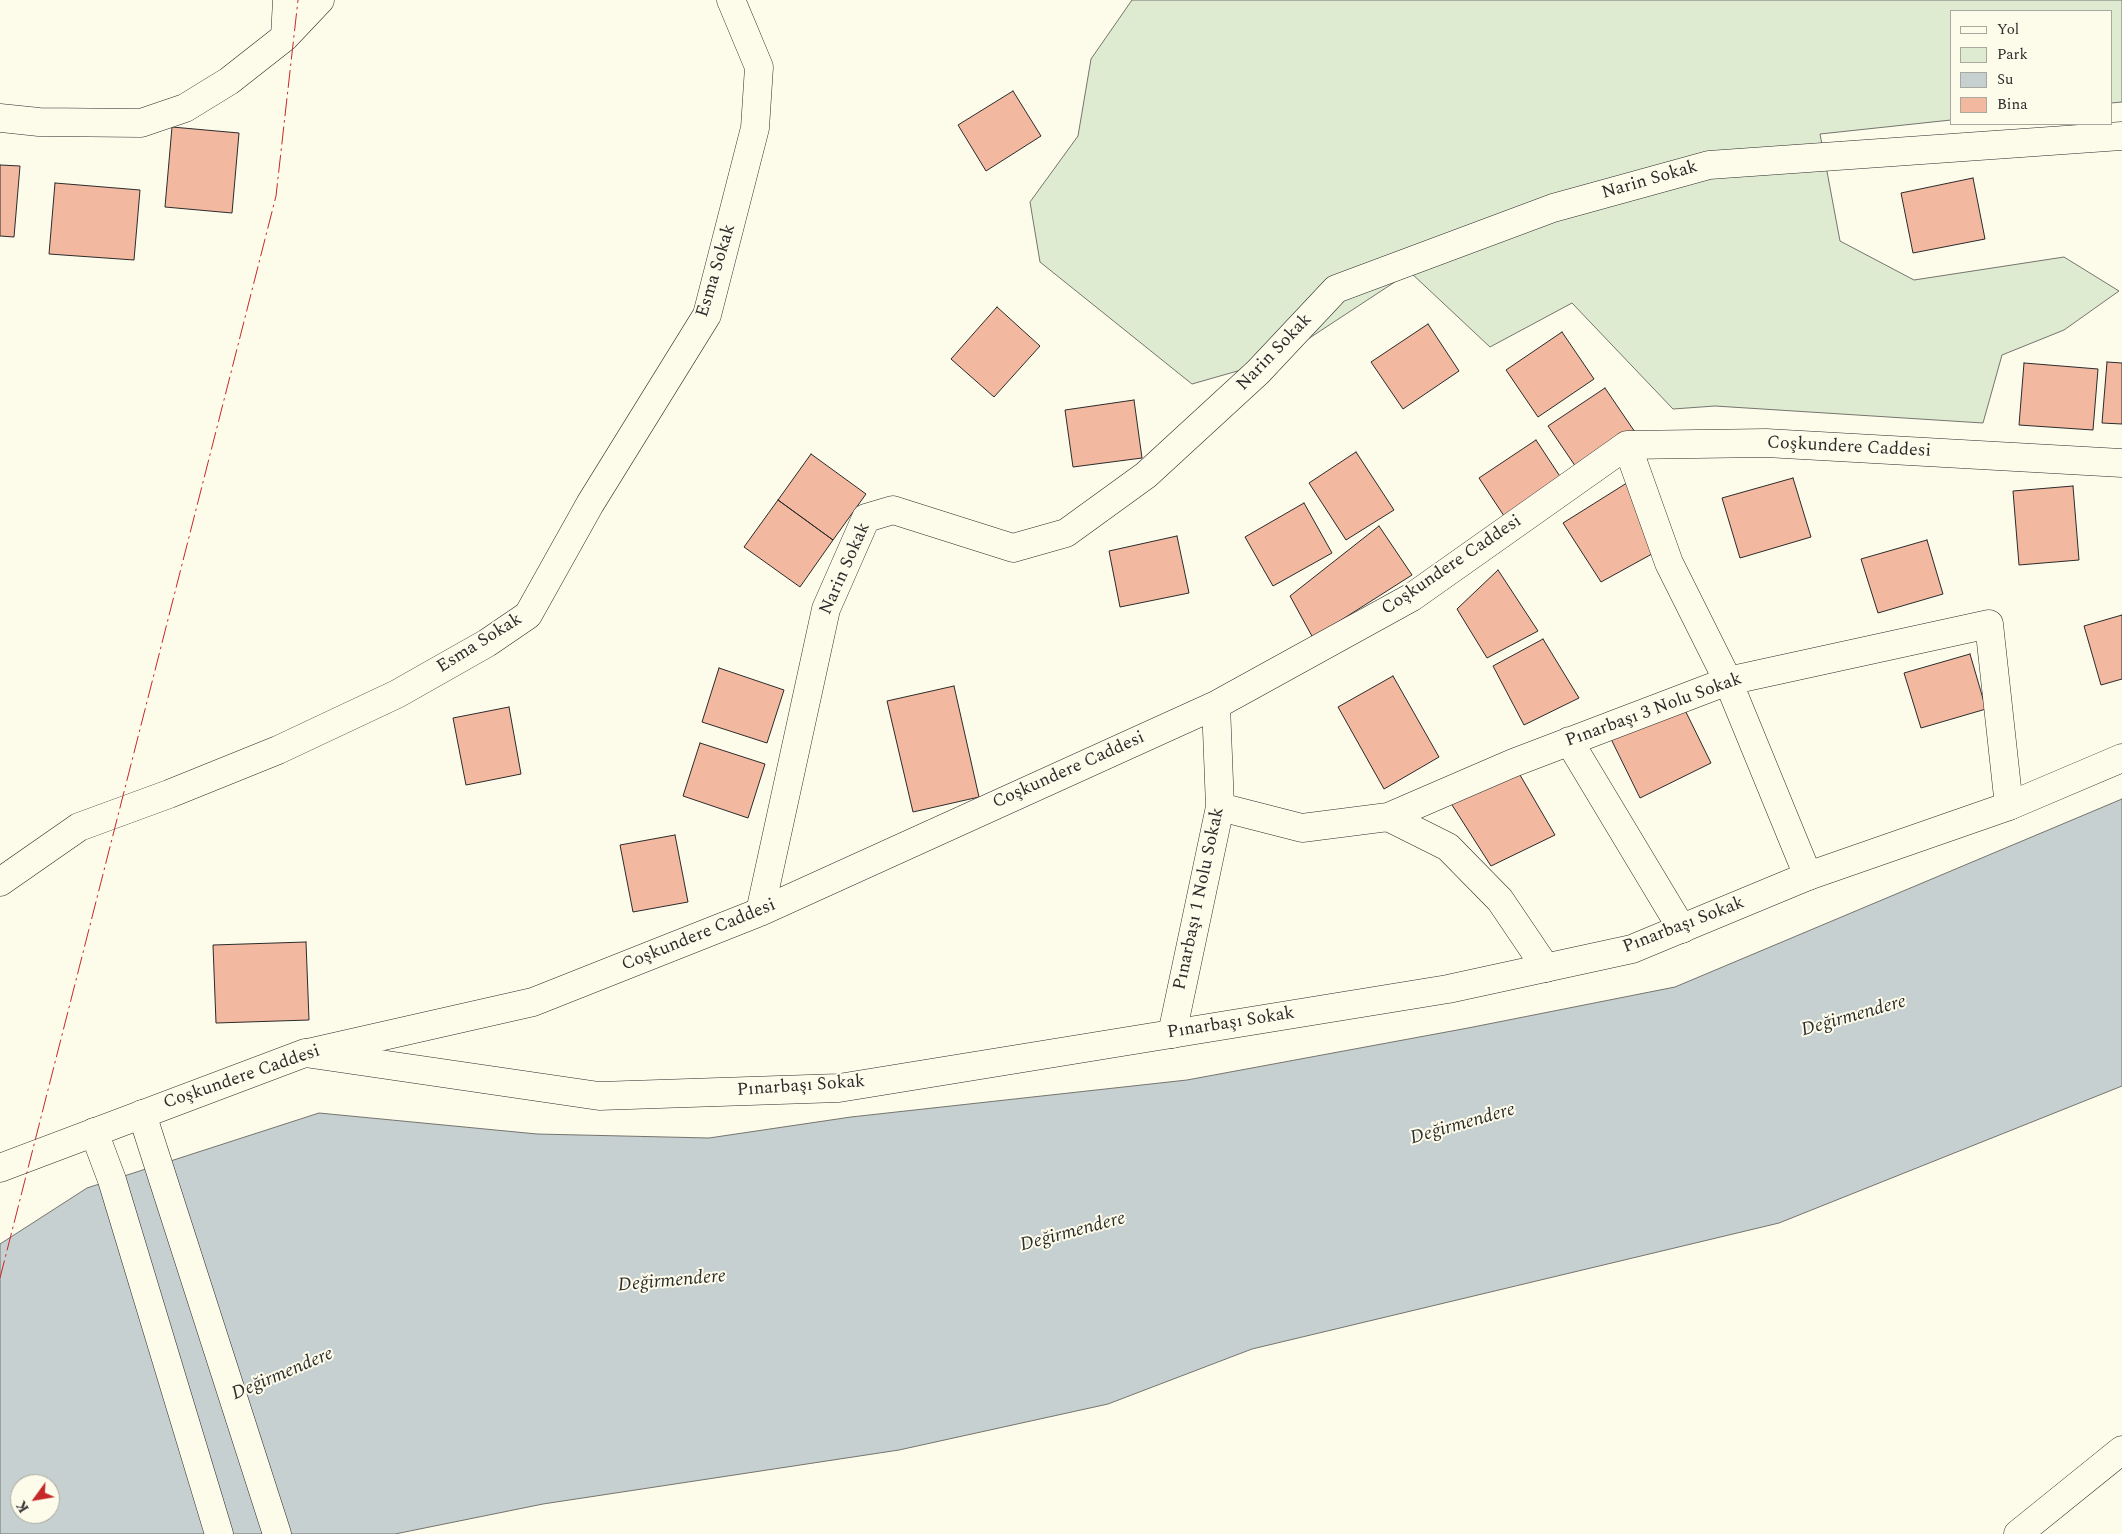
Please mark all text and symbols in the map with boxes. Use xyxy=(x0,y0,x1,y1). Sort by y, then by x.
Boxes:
legend xyxy=(1950,10,2112,125)
text: Yol xyxy=(1997,18,2019,41)
text: Park xyxy=(1997,43,2028,66)
text: Su xyxy=(1997,68,2013,91)
text: Bina xyxy=(1997,93,2028,116)
street label: Narin Sokak xyxy=(1599,157,1701,205)
street label: Esma Sokak xyxy=(693,222,741,320)
street label: Narin Sokak xyxy=(1233,310,1317,396)
street label: Coşkundere Caddesi xyxy=(1766,433,1932,463)
street label: Coşkundere Caddesi xyxy=(1378,511,1526,621)
street label: Narin Sokak xyxy=(816,519,876,619)
street label: Esma Sokak xyxy=(433,609,527,679)
street label: Pınarbaşı 3 Nolu Sokak xyxy=(1563,669,1745,753)
street label: Coşkundere Caddesi xyxy=(990,728,1148,814)
street label: Pınarbaşı 1 Nolu Sokak xyxy=(1170,806,1230,992)
street label: Pınarbaşı Sokak xyxy=(1620,893,1748,959)
street label: Coşkundere Caddesi xyxy=(619,895,779,977)
water label: Değirmendere xyxy=(1799,991,1909,1043)
street label: Pınarbaşı Sokak xyxy=(1166,1003,1296,1045)
street label: Coşkundere Caddesi xyxy=(161,1041,323,1115)
street label: Pınarbaşı Sokak xyxy=(736,1072,866,1102)
water label: Değirmendere xyxy=(1408,1099,1518,1151)
water label: Değirmendere xyxy=(1018,1208,1128,1258)
water label: Değirmendere xyxy=(617,1266,727,1298)
water label: Değirmendere xyxy=(229,1343,337,1407)
north arrow xyxy=(10,1474,60,1524)
text: K xyxy=(11,1497,34,1517)

